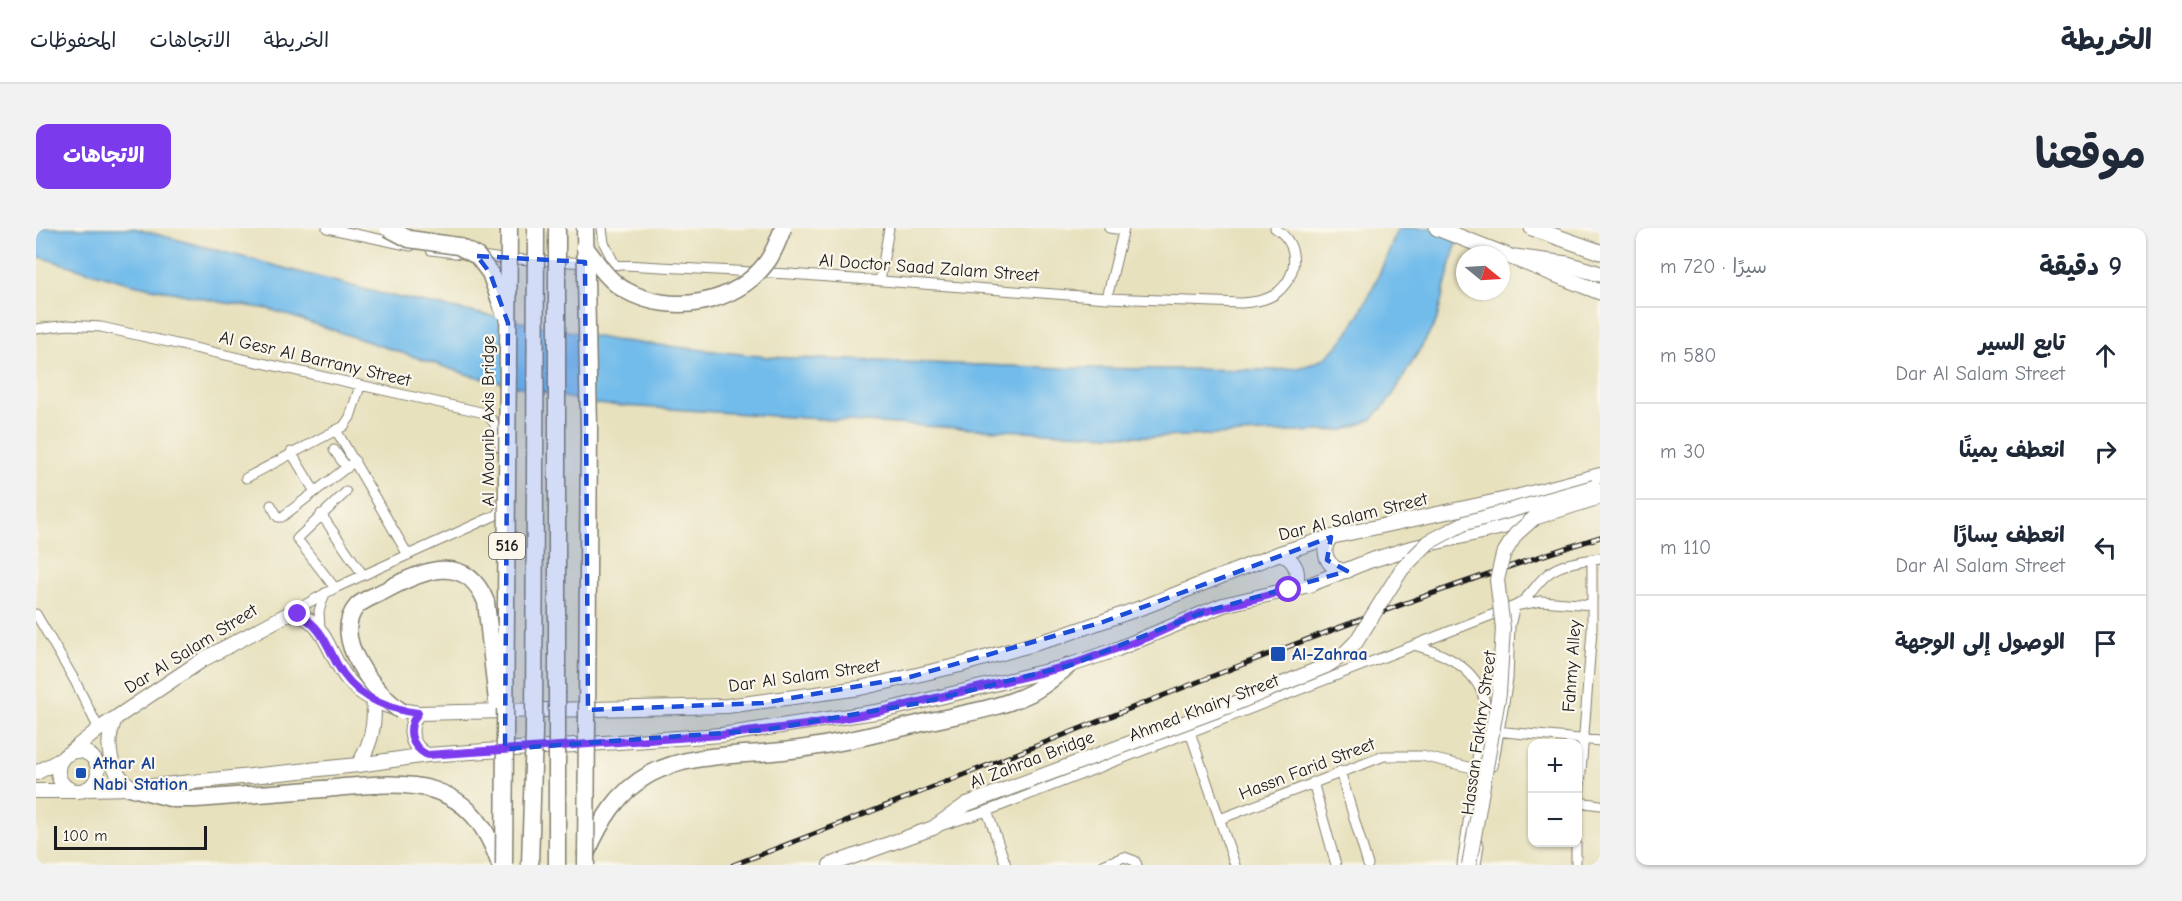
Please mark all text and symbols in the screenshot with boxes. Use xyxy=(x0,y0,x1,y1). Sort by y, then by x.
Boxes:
text: الخريطة xyxy=(2061,24,2152,56)
text: المحفوظات xyxy=(30,28,116,52)
text: الاتجاهات xyxy=(149,28,231,52)
text: الخريطة xyxy=(264,28,329,52)
button: الاتجاهات xyxy=(36,124,171,189)
text: موقعنا xyxy=(2035,130,2146,179)
north arrow xyxy=(1456,246,1510,300)
street label: Al Doctor Saad Zalam Street xyxy=(818,250,1040,286)
text: 9 دقيقة xyxy=(2039,252,2122,282)
text: سيرًا · 720 m xyxy=(1660,255,1767,278)
street label: Al Gesr Al Barrany Street xyxy=(217,327,414,391)
text: تابع السير xyxy=(1979,330,2065,356)
street label: Al Mounib Axis Bridge xyxy=(478,336,499,506)
icon: ahead xyxy=(2089,339,2122,372)
text: 580 m xyxy=(1660,344,1717,367)
text: Dar Al Salam Street xyxy=(1895,362,2065,385)
icon: right xyxy=(2089,435,2122,468)
text: انعطف يمينًا xyxy=(1959,437,2065,463)
text: 30 m xyxy=(1660,440,1706,463)
street label: Dar Al Salam Street xyxy=(1276,488,1430,546)
text: انعطف يسارًا xyxy=(1953,522,2065,548)
icon: left xyxy=(2089,531,2122,564)
road number: 516 xyxy=(489,533,525,559)
text: 110 m xyxy=(1660,536,1711,559)
text: Dar Al Salam Street xyxy=(1895,554,2065,577)
route start xyxy=(1275,576,1301,602)
street label: Dar Al Salam Street xyxy=(121,599,262,698)
route end xyxy=(284,600,310,626)
street label: Fahmy Alley xyxy=(1558,618,1586,713)
icon: arrive xyxy=(2089,627,2122,660)
text: الوصول إلى الوجهة xyxy=(1895,629,2065,655)
place label: Al-Zahraa xyxy=(1292,644,1368,665)
marker: Al-Zahraa xyxy=(1269,645,1287,663)
street label: Hassan Fakhry Street xyxy=(1457,649,1501,817)
street label: Dar Al Salam Street xyxy=(727,655,882,697)
street label: Ahmed Khairy Street xyxy=(1126,669,1283,746)
street label: Al Zahraa Bridge xyxy=(967,727,1097,793)
street label: Hassn Farid Street xyxy=(1236,733,1379,805)
map controls xyxy=(1528,739,1582,847)
button: + xyxy=(1528,739,1582,793)
place label: Athar Al Nabi Station xyxy=(93,753,188,795)
marker: Athar Al Nabi Station xyxy=(74,766,88,780)
button: − xyxy=(1528,793,1582,847)
scale bar xyxy=(54,823,207,850)
text: 100 m xyxy=(63,827,107,845)

